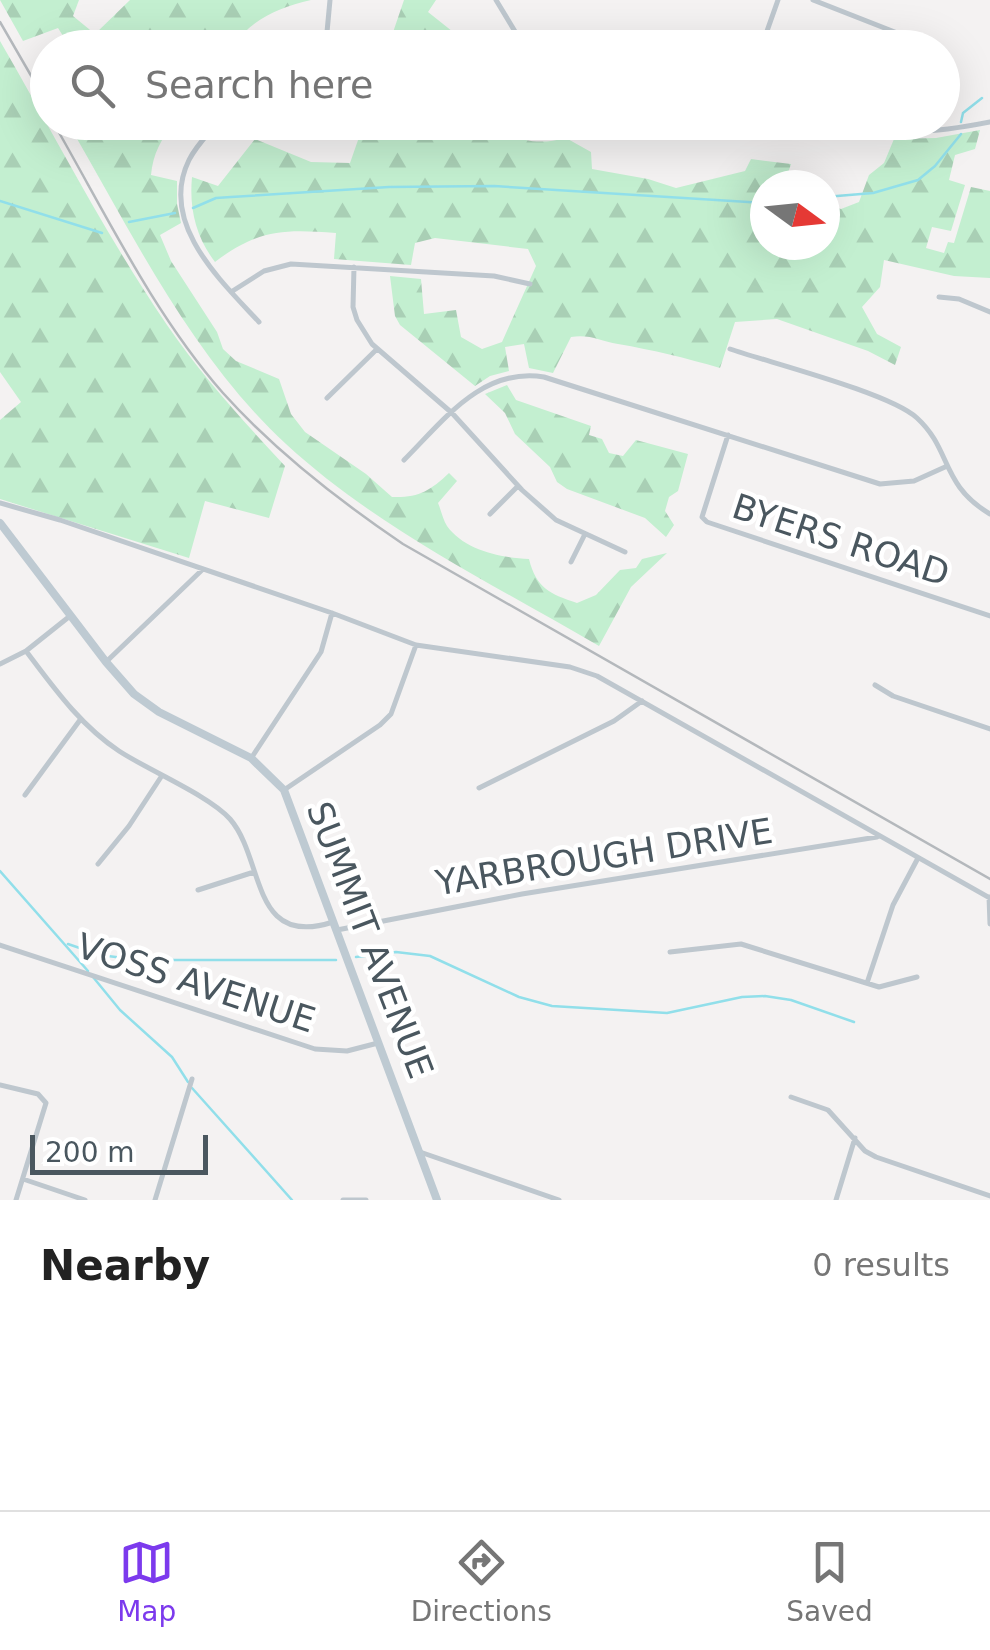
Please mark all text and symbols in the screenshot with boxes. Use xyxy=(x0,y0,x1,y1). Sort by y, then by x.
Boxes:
search box xyxy=(30,30,960,140)
icon: search xyxy=(65,58,120,113)
text: Search here xyxy=(145,63,373,107)
north arrow xyxy=(750,170,840,260)
street label: BYERS ROAD xyxy=(728,486,954,594)
street label: SUMMIT AVENUE xyxy=(299,796,441,1084)
street label: YARBROUGH DRIVE xyxy=(432,811,775,904)
street label: VOSS AVENUE xyxy=(72,926,320,1040)
scale bar xyxy=(30,1130,208,1174)
text: 200 m xyxy=(45,1136,135,1169)
text: Nearby xyxy=(40,1241,210,1290)
text: 0 results xyxy=(812,1246,950,1284)
tab: Map xyxy=(117,1535,176,1628)
tab: Directions xyxy=(411,1535,552,1628)
tab: Saved xyxy=(786,1535,873,1628)

